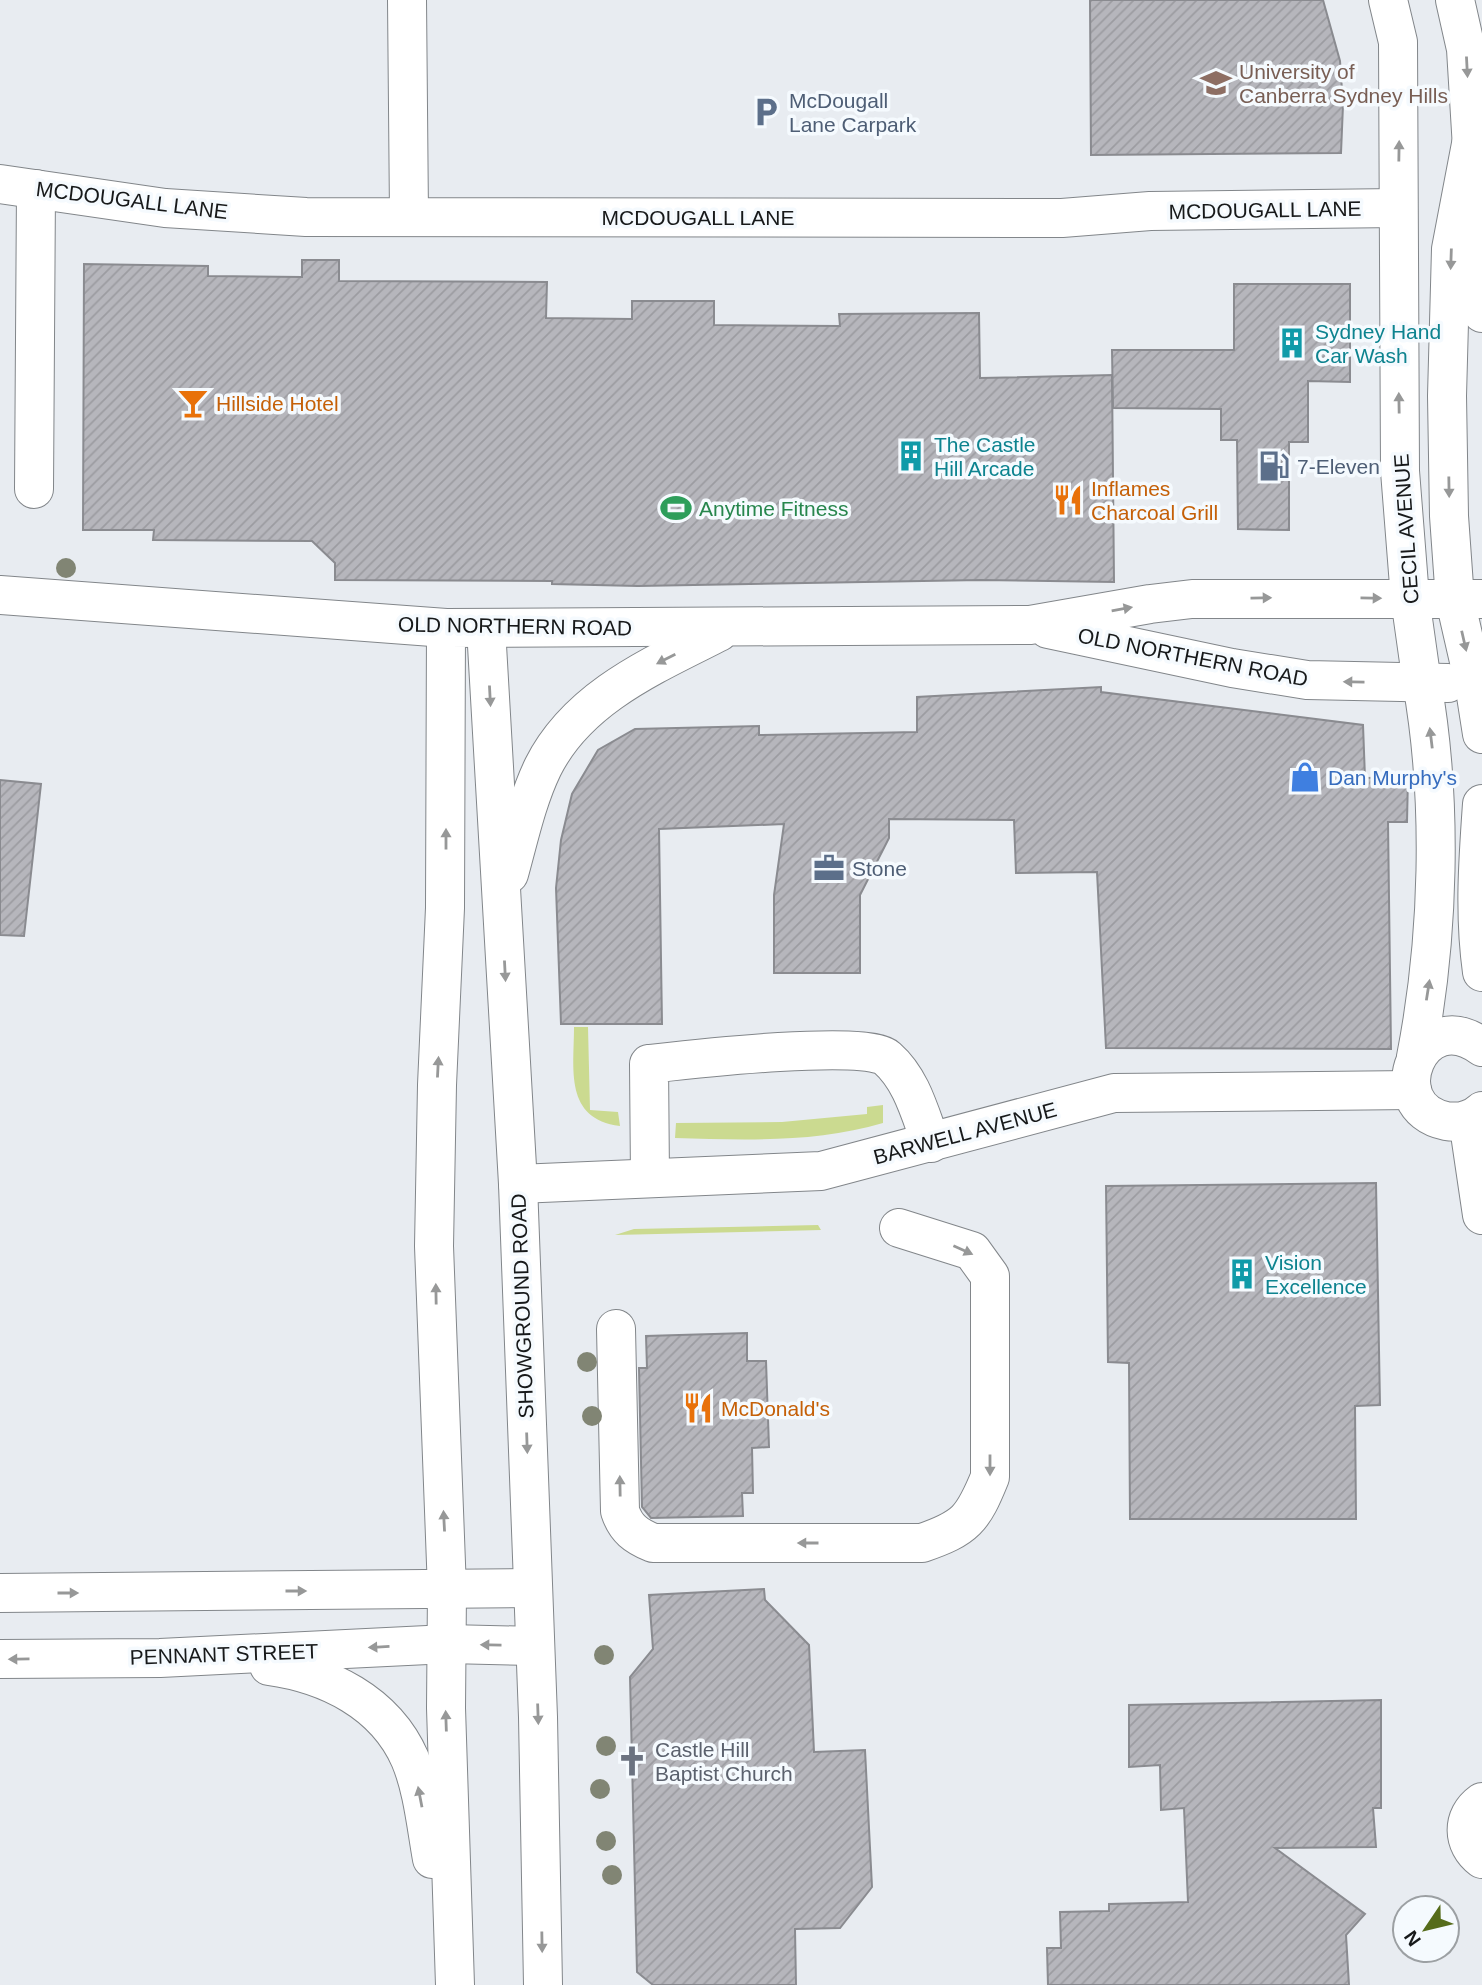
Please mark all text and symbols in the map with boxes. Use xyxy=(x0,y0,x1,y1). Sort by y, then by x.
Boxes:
one-way arrow xyxy=(1462,56,1473,78)
place label: University of Canberra Sydney Hills xyxy=(1239,60,1448,107)
school or university icon: University of Canberra Sydney Hills xyxy=(1199,66,1233,100)
place label: McDougall Lane Carpark xyxy=(789,89,917,136)
parking icon: McDougall Lane Carpark xyxy=(749,95,783,129)
one-way arrow xyxy=(1393,139,1404,161)
street label: MCDOUGALL LANE xyxy=(35,177,229,223)
street label: MCDOUGALL LANE xyxy=(1168,197,1362,223)
street label: MCDOUGALL LANE xyxy=(602,206,794,229)
one-way arrow xyxy=(1445,248,1457,270)
place label: Sydney Hand Car Wash xyxy=(1315,320,1441,367)
building icon: Sydney Hand Car Wash xyxy=(1275,326,1309,360)
bar icon: Hillside Hotel xyxy=(176,386,210,420)
one-way arrow xyxy=(1393,391,1405,413)
place label: Hillside Hotel xyxy=(216,392,339,415)
place label: The Castle Hill Arcade xyxy=(934,433,1036,480)
building icon: The Castle Hill Arcade xyxy=(894,439,928,473)
fuel station icon: 7-Eleven xyxy=(1257,449,1291,483)
street label: CECIL AVENUE xyxy=(1389,453,1423,605)
place label: 7-Eleven xyxy=(1297,455,1380,478)
one-way arrow xyxy=(1443,476,1454,498)
place label: Inflames Charcoal Grill xyxy=(1091,477,1218,524)
restaurant icon: Inflames Charcoal Grill xyxy=(1051,483,1085,517)
sports icon: Anytime Fitness xyxy=(659,491,693,525)
place label: Anytime Fitness xyxy=(699,497,848,520)
one-way arrow xyxy=(1360,592,1382,603)
one-way arrow xyxy=(1250,593,1272,604)
one-way arrow xyxy=(1111,603,1133,614)
street label: OLD NORTHERN ROAD xyxy=(398,612,632,640)
street label: OLD NORTHERN ROAD xyxy=(1076,623,1310,691)
one-way arrow xyxy=(1459,631,1470,653)
one-way arrow xyxy=(656,654,676,665)
one-way arrow xyxy=(1342,677,1364,688)
one-way arrow xyxy=(484,685,495,707)
one-way arrow xyxy=(1425,727,1436,749)
shop icon: Dan Murphy's xyxy=(1288,760,1322,794)
place label: Dan Murphy's xyxy=(1328,766,1457,789)
one-way arrow xyxy=(440,828,452,850)
office icon: Stone xyxy=(812,851,846,885)
place label: Stone xyxy=(852,857,907,880)
one-way arrow xyxy=(500,961,511,983)
one-way arrow xyxy=(1423,979,1434,1001)
one-way arrow xyxy=(432,1055,443,1077)
street label: BARWELL AVENUE xyxy=(871,1097,1059,1169)
street label: SHOWGROUND ROAD xyxy=(507,1193,537,1419)
one-way arrow xyxy=(953,1244,973,1256)
place label: Vision Excellence xyxy=(1265,1251,1367,1298)
building icon: Vision Excellence xyxy=(1225,1257,1259,1291)
one-way arrow xyxy=(430,1283,441,1305)
restaurant icon: McDonald's xyxy=(681,1391,715,1425)
place label: McDonald's xyxy=(721,1397,830,1420)
one-way arrow xyxy=(522,1432,533,1454)
one-way arrow xyxy=(984,1454,996,1476)
one-way arrow xyxy=(614,1475,625,1497)
one-way arrow xyxy=(438,1510,449,1532)
one-way arrow xyxy=(796,1537,818,1549)
one-way arrow xyxy=(285,1586,307,1597)
one-way arrow xyxy=(57,1587,79,1599)
street label: PENNANT STREET xyxy=(129,1639,319,1669)
one-way arrow xyxy=(480,1639,502,1651)
one-way arrow xyxy=(368,1642,390,1653)
one-way arrow xyxy=(7,1653,29,1665)
one-way arrow xyxy=(533,1703,544,1725)
one-way arrow xyxy=(441,1710,452,1732)
place label: Castle Hill Baptist Church xyxy=(655,1738,793,1785)
church icon: Castle Hill Baptist Church xyxy=(615,1744,649,1778)
one-way arrow xyxy=(415,1786,426,1808)
north arrow xyxy=(1391,1894,1461,1964)
text: N xyxy=(1400,1927,1425,1950)
one-way arrow xyxy=(537,1931,548,1953)

